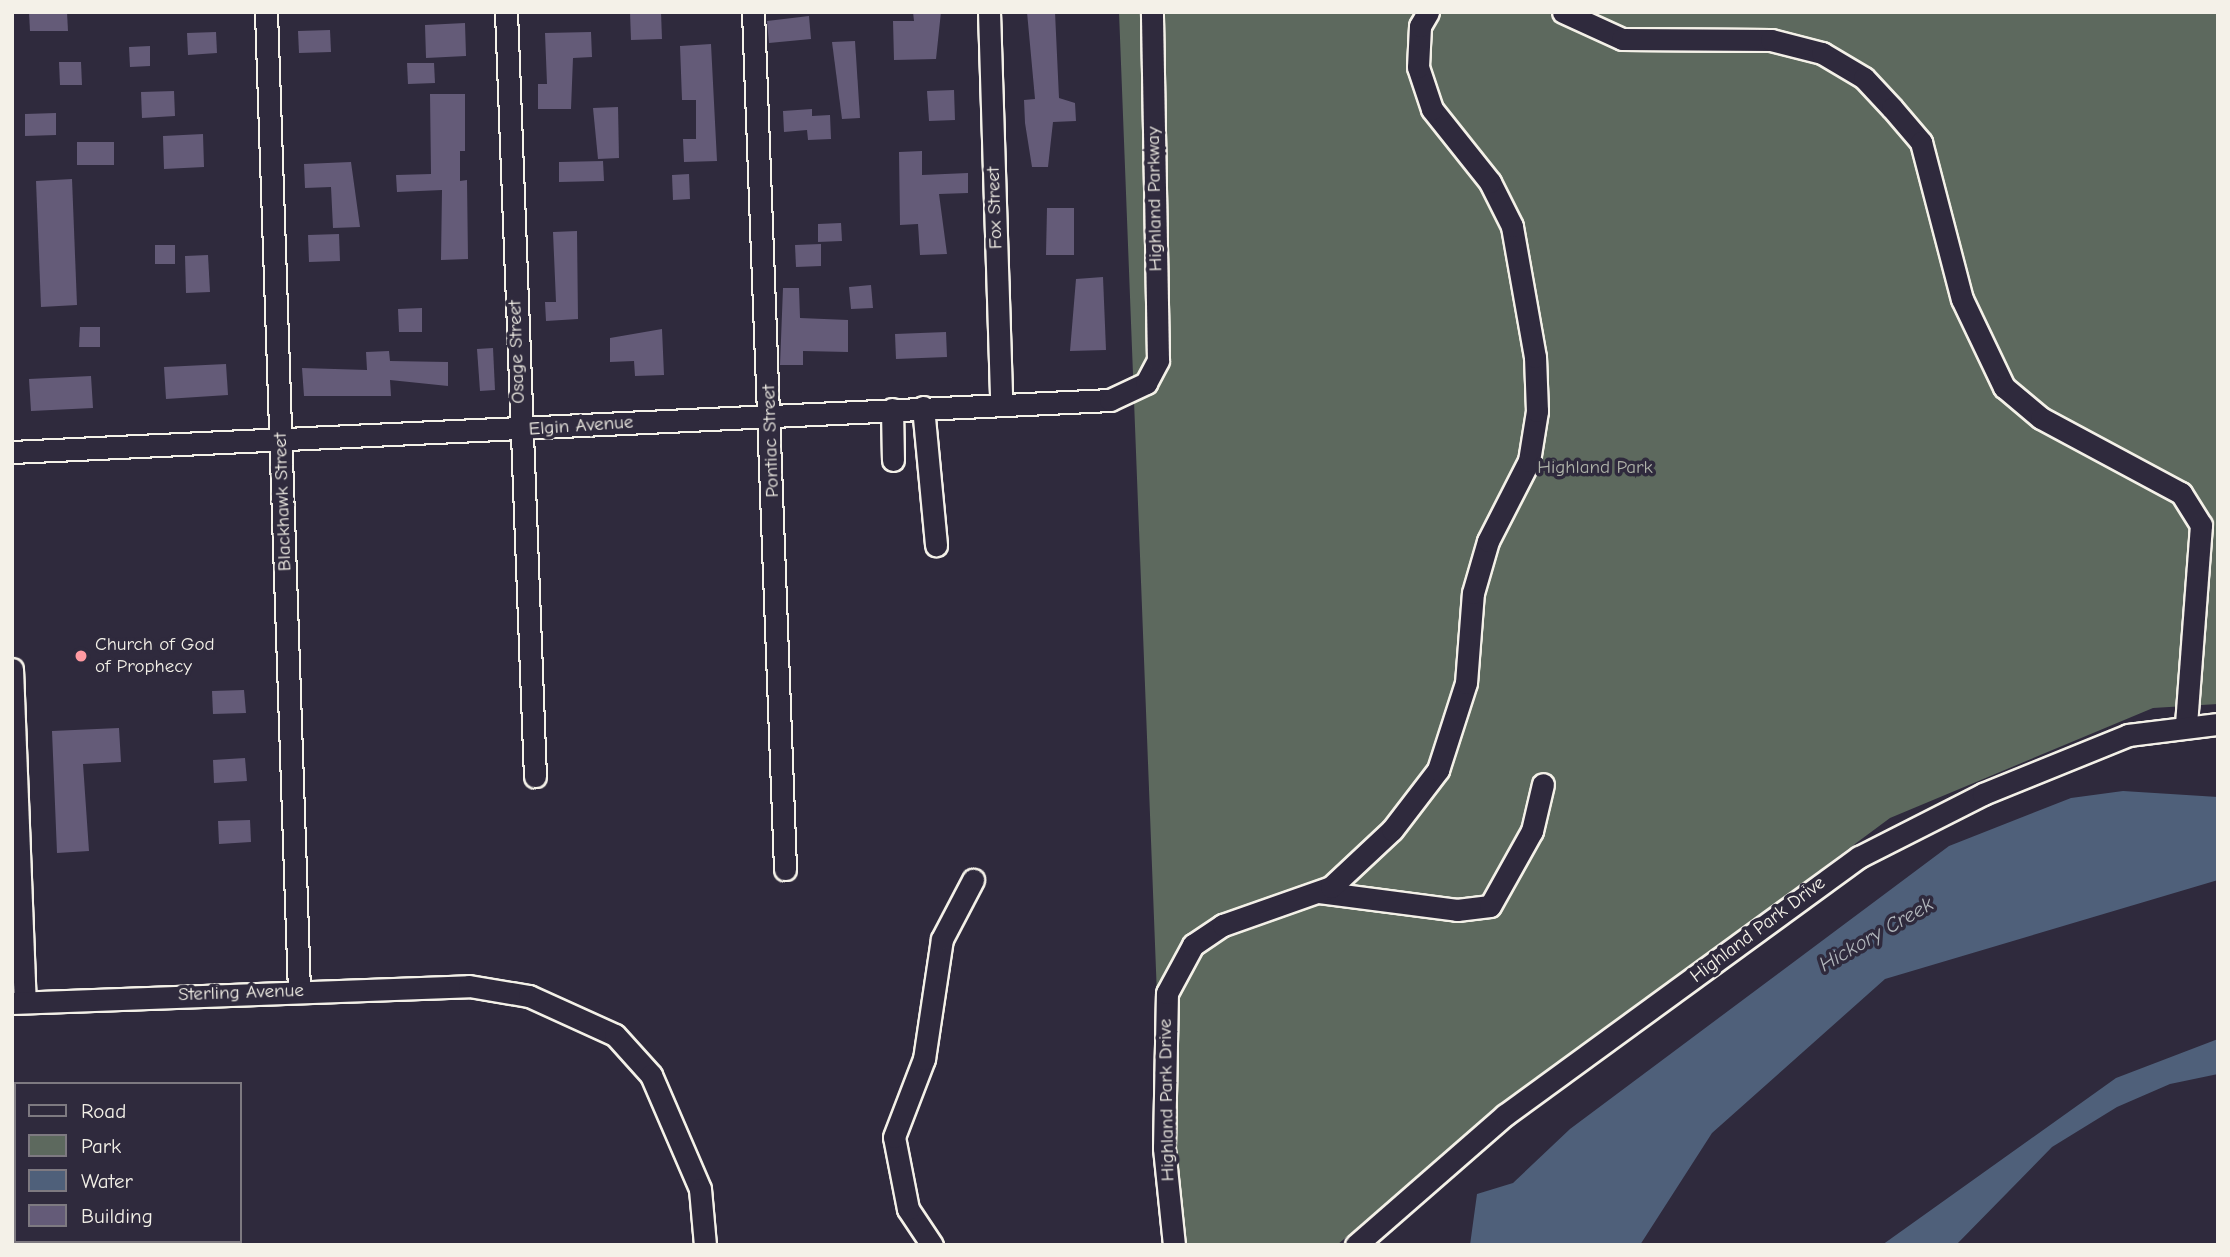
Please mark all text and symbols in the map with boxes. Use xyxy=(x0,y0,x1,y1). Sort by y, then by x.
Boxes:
street label: Highland Parkway xyxy=(1142,126,1168,272)
street label: Fox Street xyxy=(982,166,1008,250)
street label: Osage Street xyxy=(504,300,530,404)
street label: Pontiac Street xyxy=(758,384,784,498)
street label: Elgin Avenue xyxy=(528,411,634,441)
street label: Blackhawk Street xyxy=(269,432,297,572)
park label: Highland Park xyxy=(1537,457,1653,479)
place label: Church of God of Prophecy xyxy=(95,634,215,678)
marker: Church of God of Prophecy xyxy=(73,648,89,664)
street label: Highland Park Drive xyxy=(1686,872,1830,988)
water label: Hickory Creek xyxy=(1814,891,1938,977)
street label: Sterling Avenue xyxy=(178,979,304,1007)
street label: Highland Park Drive xyxy=(1154,1018,1180,1182)
legend xyxy=(14,1082,242,1243)
text: Road xyxy=(81,1099,126,1123)
text: Park xyxy=(81,1134,121,1158)
text: Water xyxy=(81,1169,133,1193)
text: Building xyxy=(81,1204,153,1228)

